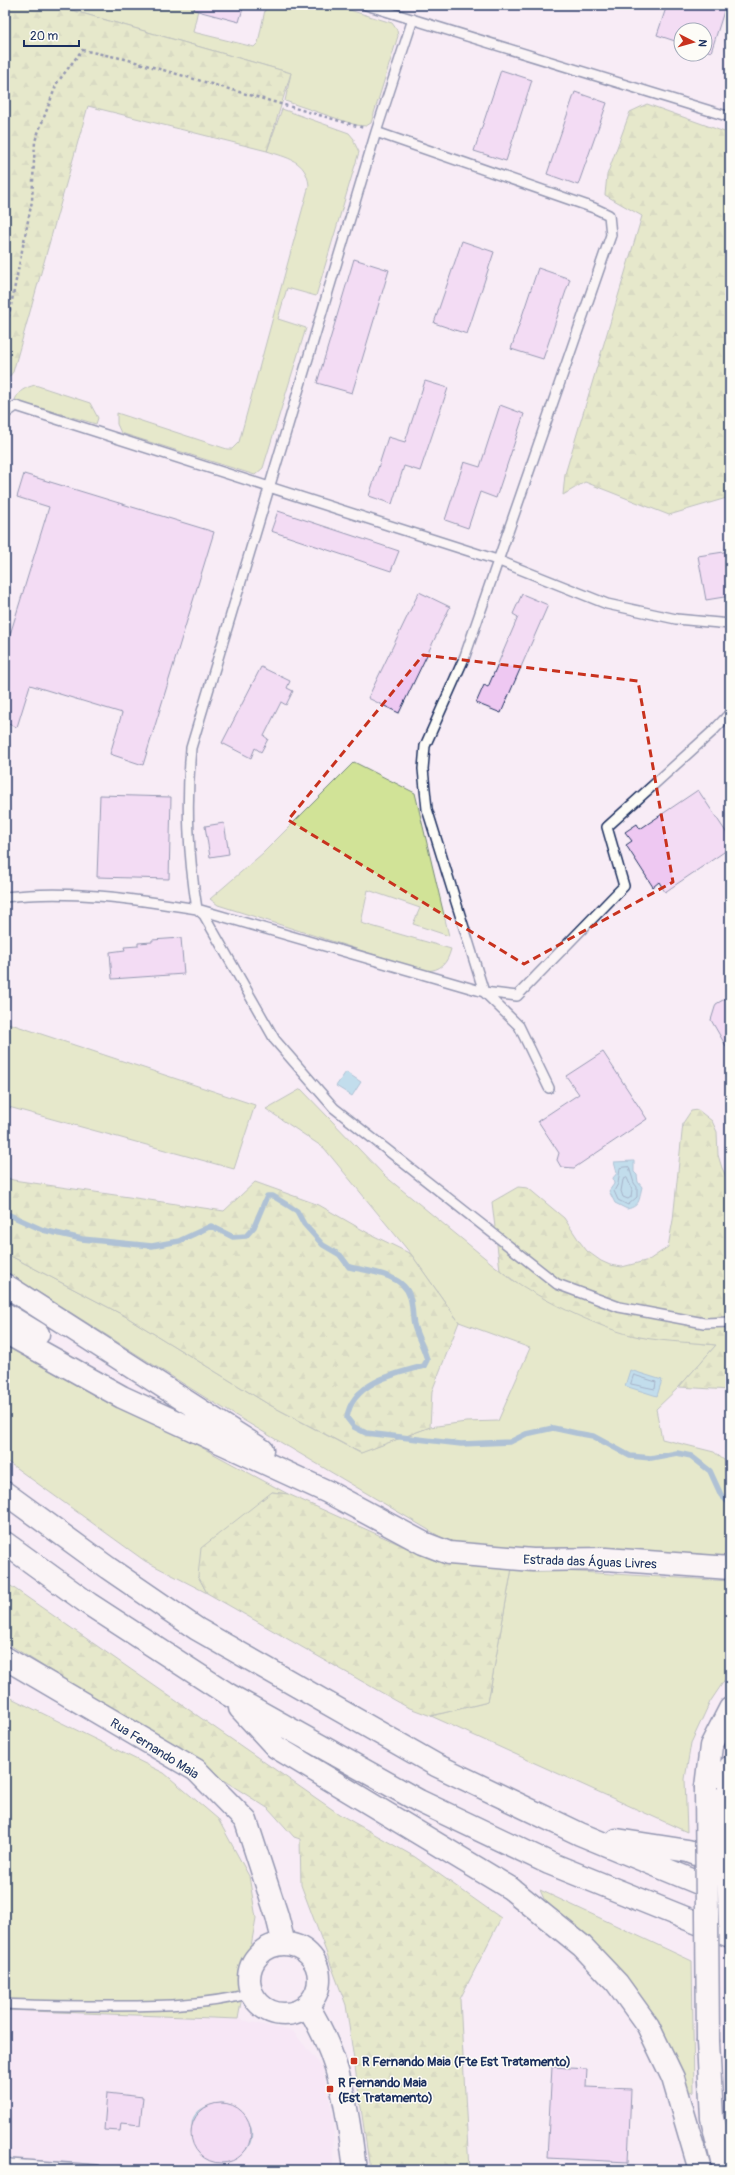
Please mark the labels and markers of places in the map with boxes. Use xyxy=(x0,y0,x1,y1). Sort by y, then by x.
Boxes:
place label: R Fernando Maia (Fte Est Tratamento) xyxy=(362,2054,571,2070)
marker: R Fernando Maia (Fte Est Tratamento) xyxy=(349,2056,359,2066)
place label: R Fernando Maia (Est Tratamento) xyxy=(338,2075,433,2106)
marker: R Fernando Maia (Est Tratamento) xyxy=(325,2084,335,2094)

